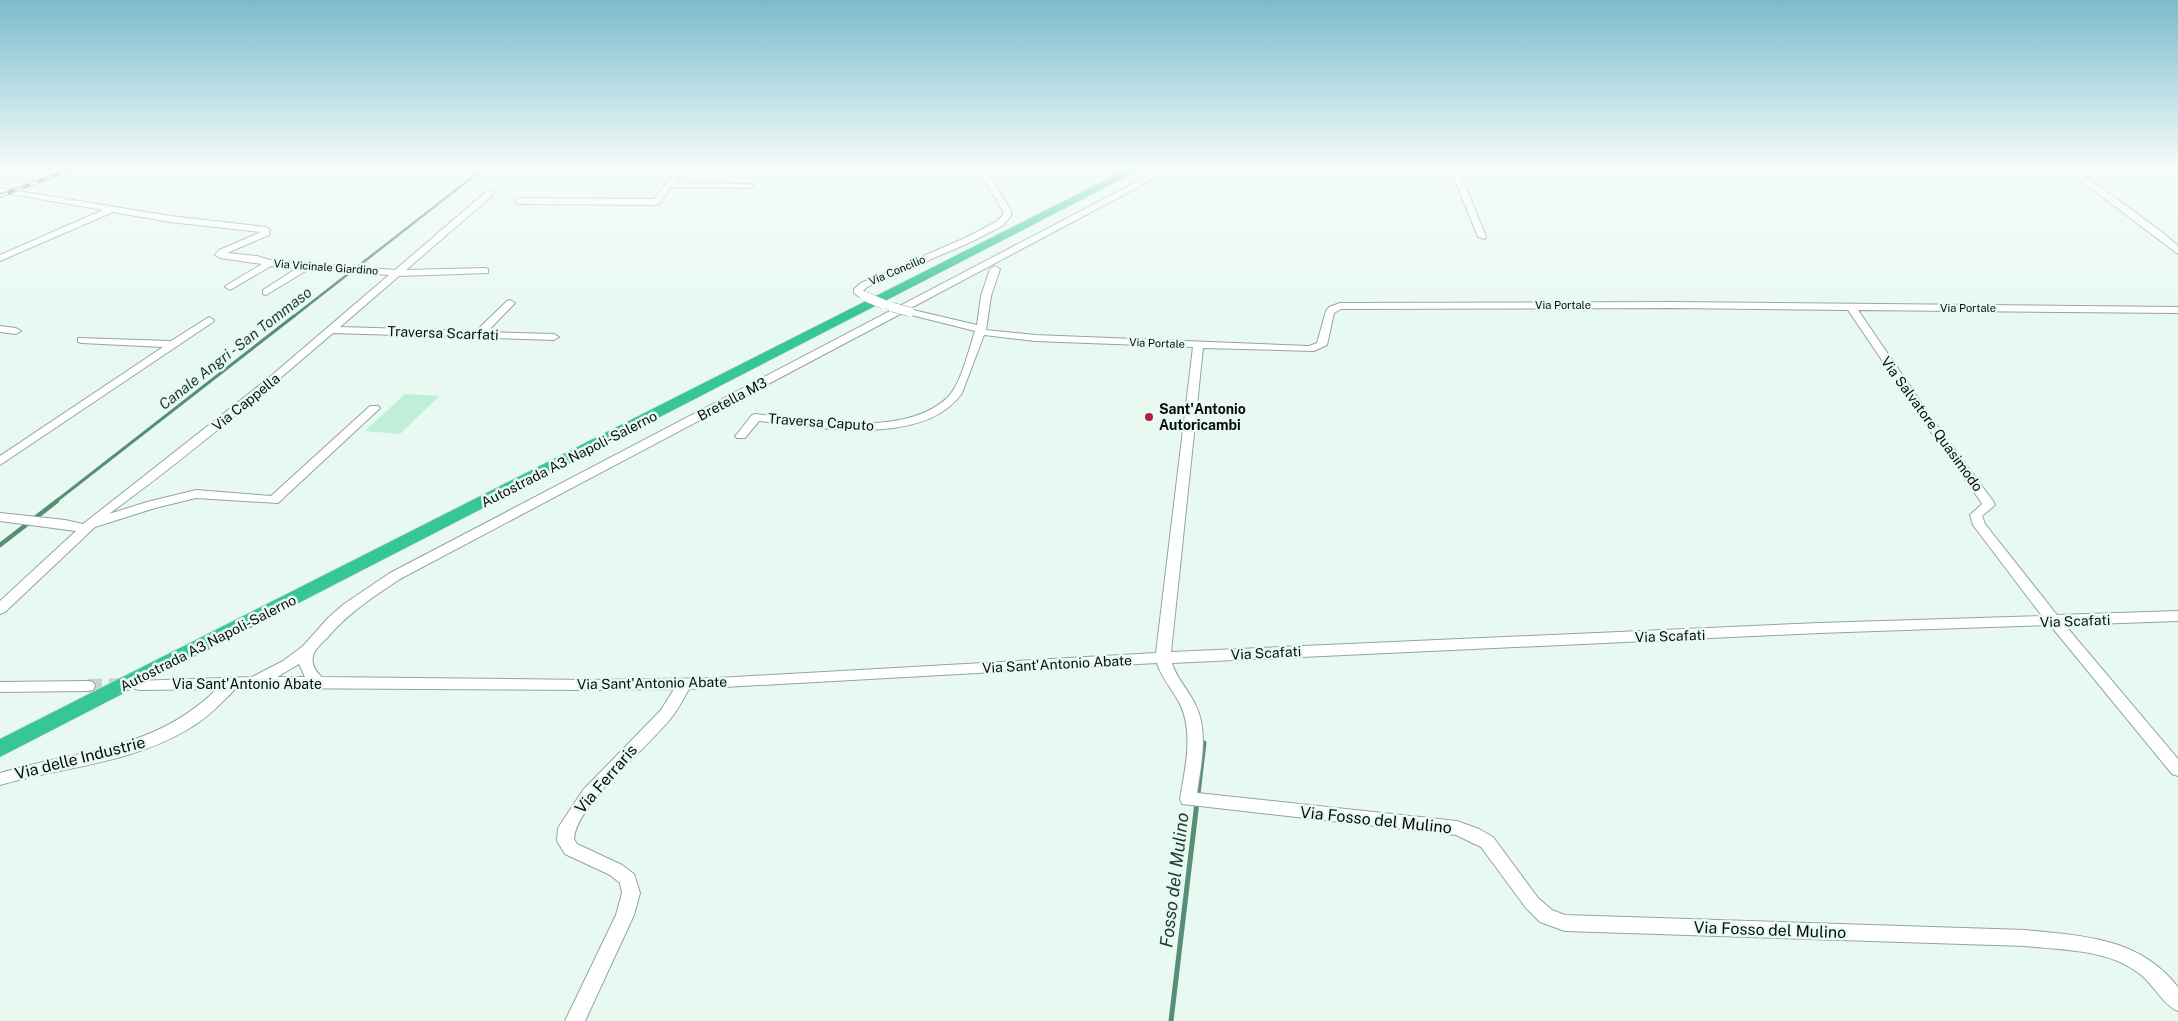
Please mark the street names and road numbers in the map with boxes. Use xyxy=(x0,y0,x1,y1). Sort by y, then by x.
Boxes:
street label: Via Concilio xyxy=(867,253,927,287)
street label: Via Vicinale Giardino xyxy=(273,257,379,277)
street label: Via Portale xyxy=(1535,299,1591,311)
street label: Via Portale xyxy=(1940,302,1996,314)
street label: Traversa Scarfati xyxy=(387,323,499,343)
street label: Via Portale xyxy=(1129,336,1185,350)
street label: Via Salvatore Quasimodo xyxy=(1878,354,1986,494)
street label: Via Cappella xyxy=(209,370,283,434)
street label: Bretella M3 xyxy=(695,374,770,424)
street label: Autostrada A3 Napoli-Salerno xyxy=(478,407,660,510)
street label: Traversa Caputo xyxy=(768,410,875,434)
street label: Autostrada A3 Napoli-Salerno xyxy=(117,591,299,694)
street label: Via Scafati xyxy=(2040,612,2110,630)
street label: Via Scafati xyxy=(1635,627,1705,645)
street label: Via Scafati xyxy=(1230,643,1302,663)
street label: Via Sant'Antonio Abate xyxy=(982,652,1132,676)
street label: Via Sant'Antonio Abate xyxy=(577,674,727,692)
street label: Via Sant'Antonio Abate xyxy=(172,676,322,692)
street label: Via delle Industrie xyxy=(13,733,147,783)
street label: Via Ferraris xyxy=(571,741,641,817)
street label: Via Fosso del Mulino xyxy=(1299,803,1453,837)
street label: Via Fosso del Mulino xyxy=(1693,918,1847,942)

